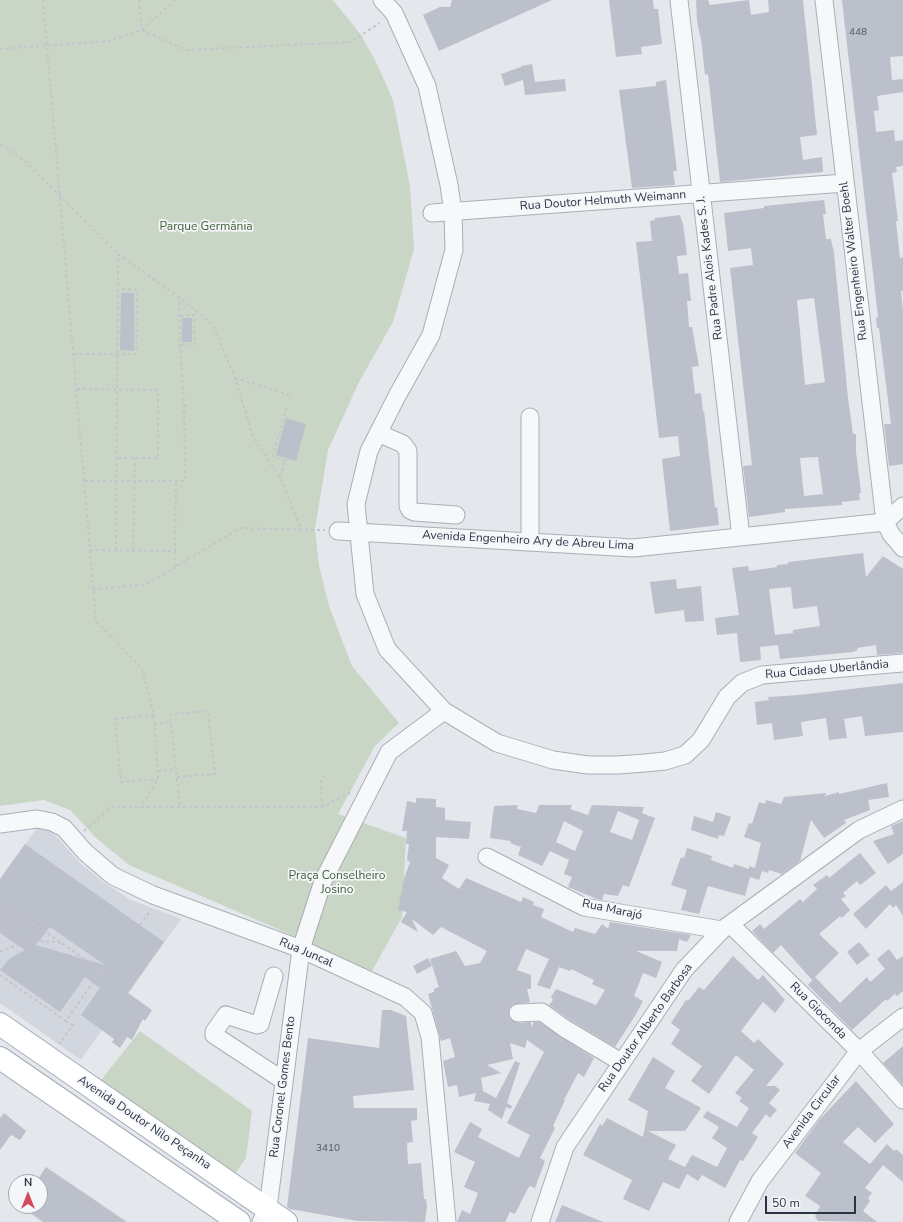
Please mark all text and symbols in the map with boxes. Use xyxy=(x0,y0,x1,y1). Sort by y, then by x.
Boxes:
house number: 448 xyxy=(849,27,867,39)
street label: Rua Engenheiro Walter Boehl xyxy=(837,181,871,341)
street label: Rua Doutor Helmuth Weimann xyxy=(519,188,687,214)
street label: Rua Padre Alois Kades S. J. xyxy=(694,195,726,341)
park label: Parque Germânia xyxy=(159,220,253,234)
street label: Avenida Engenheiro Ary de Abreu Lima xyxy=(422,528,634,554)
street label: Rua Cidade Uberlândia xyxy=(765,657,889,683)
park label: Praça Conselheiro Josino xyxy=(289,869,385,897)
street label: Rua Marajó xyxy=(581,897,643,923)
street label: Rua Juncal xyxy=(277,935,335,971)
street label: Rua Doutor Alberto Barbosa xyxy=(596,961,696,1095)
street label: Rua Gioconda xyxy=(787,980,849,1042)
street label: Rua Coronel Gomes Bento xyxy=(267,1016,299,1158)
street label: Avenida Circular xyxy=(780,1072,844,1152)
street label: Avenida Doutor Nilo Peçanha xyxy=(75,1073,213,1173)
house number: 3410 xyxy=(316,1143,340,1155)
north arrow xyxy=(8,1174,48,1214)
text: N xyxy=(24,1175,32,1190)
scale bar xyxy=(767,1188,858,1214)
text: 50 m xyxy=(772,1195,800,1211)

